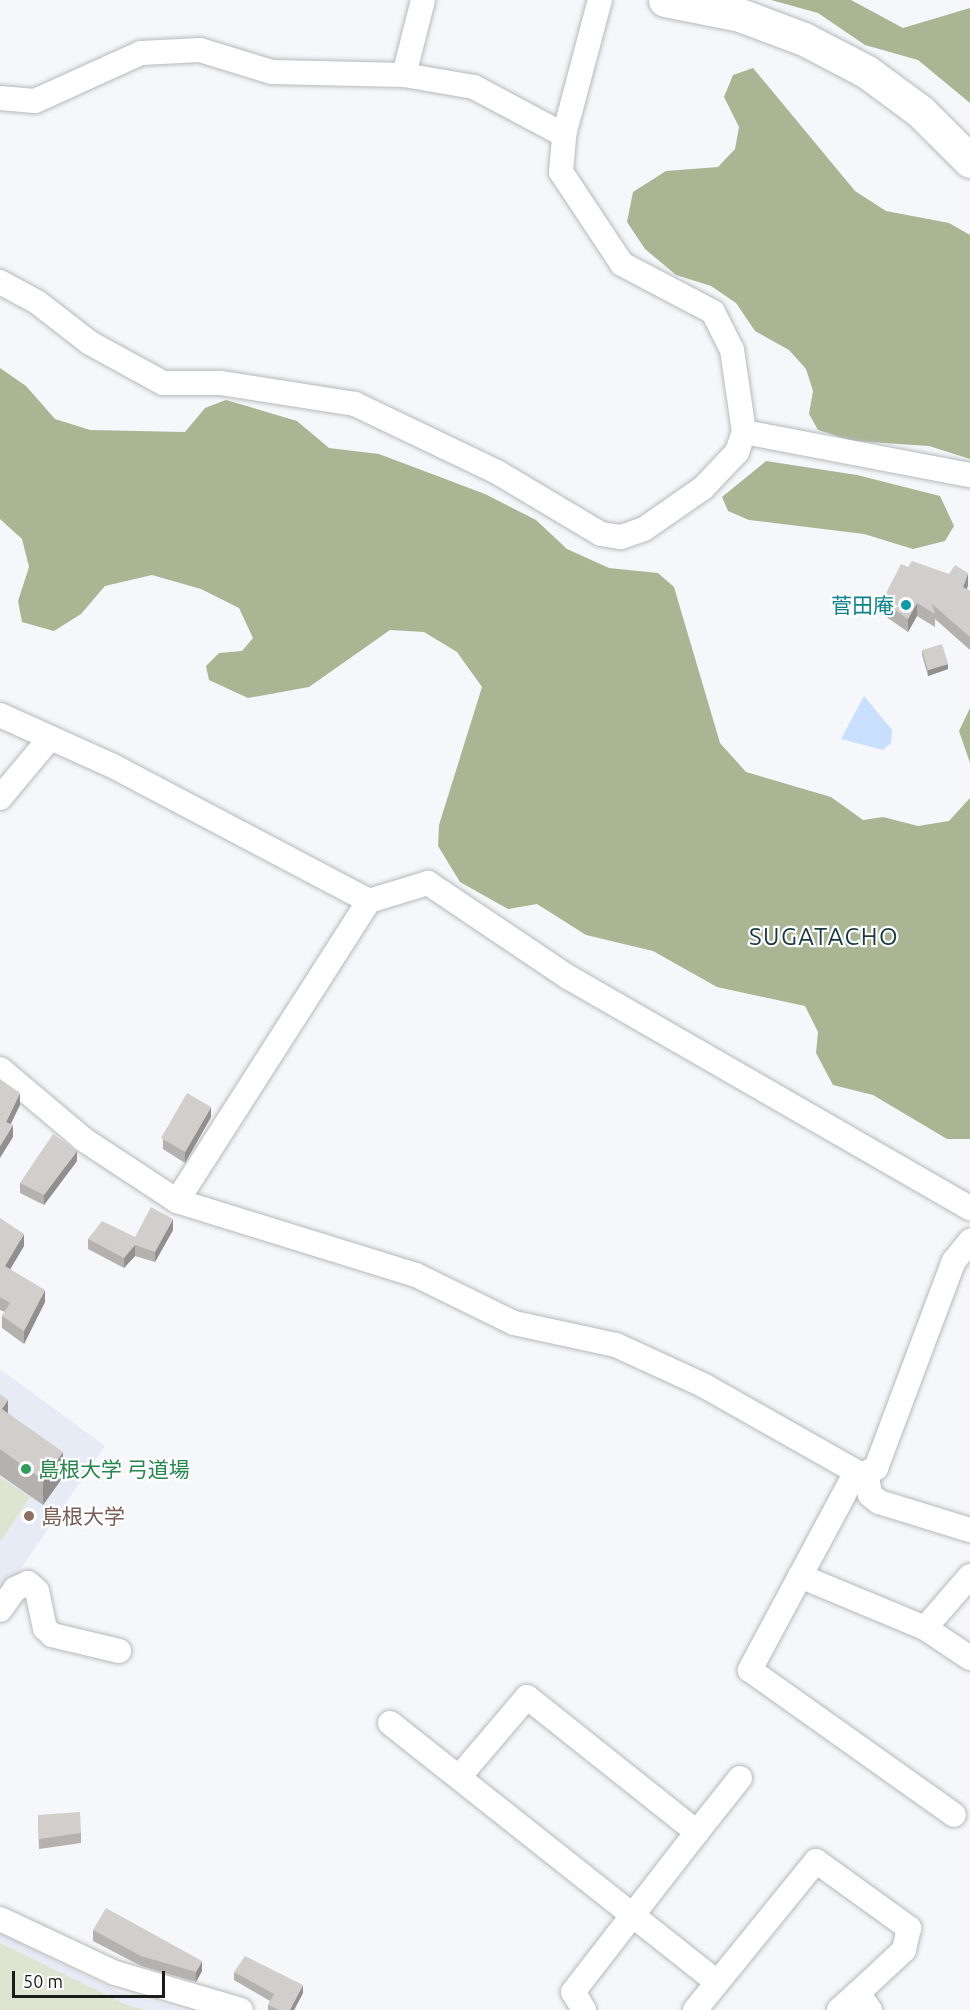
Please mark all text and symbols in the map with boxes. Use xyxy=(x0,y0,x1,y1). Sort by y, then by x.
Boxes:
place label: 菅田庵 xyxy=(831,592,894,618)
marker: 菅田庵 xyxy=(899,598,913,612)
district label: SUGATACHO xyxy=(749,923,899,951)
place label: 島根大学 弓道場 xyxy=(38,1456,190,1482)
marker: 島根大学 弓道場 xyxy=(19,1462,33,1476)
place label: 島根大学 xyxy=(41,1503,125,1529)
marker: 島根大学 xyxy=(22,1509,36,1523)
scale bar xyxy=(15,1959,168,1997)
text: 50 m xyxy=(23,1971,63,1991)

